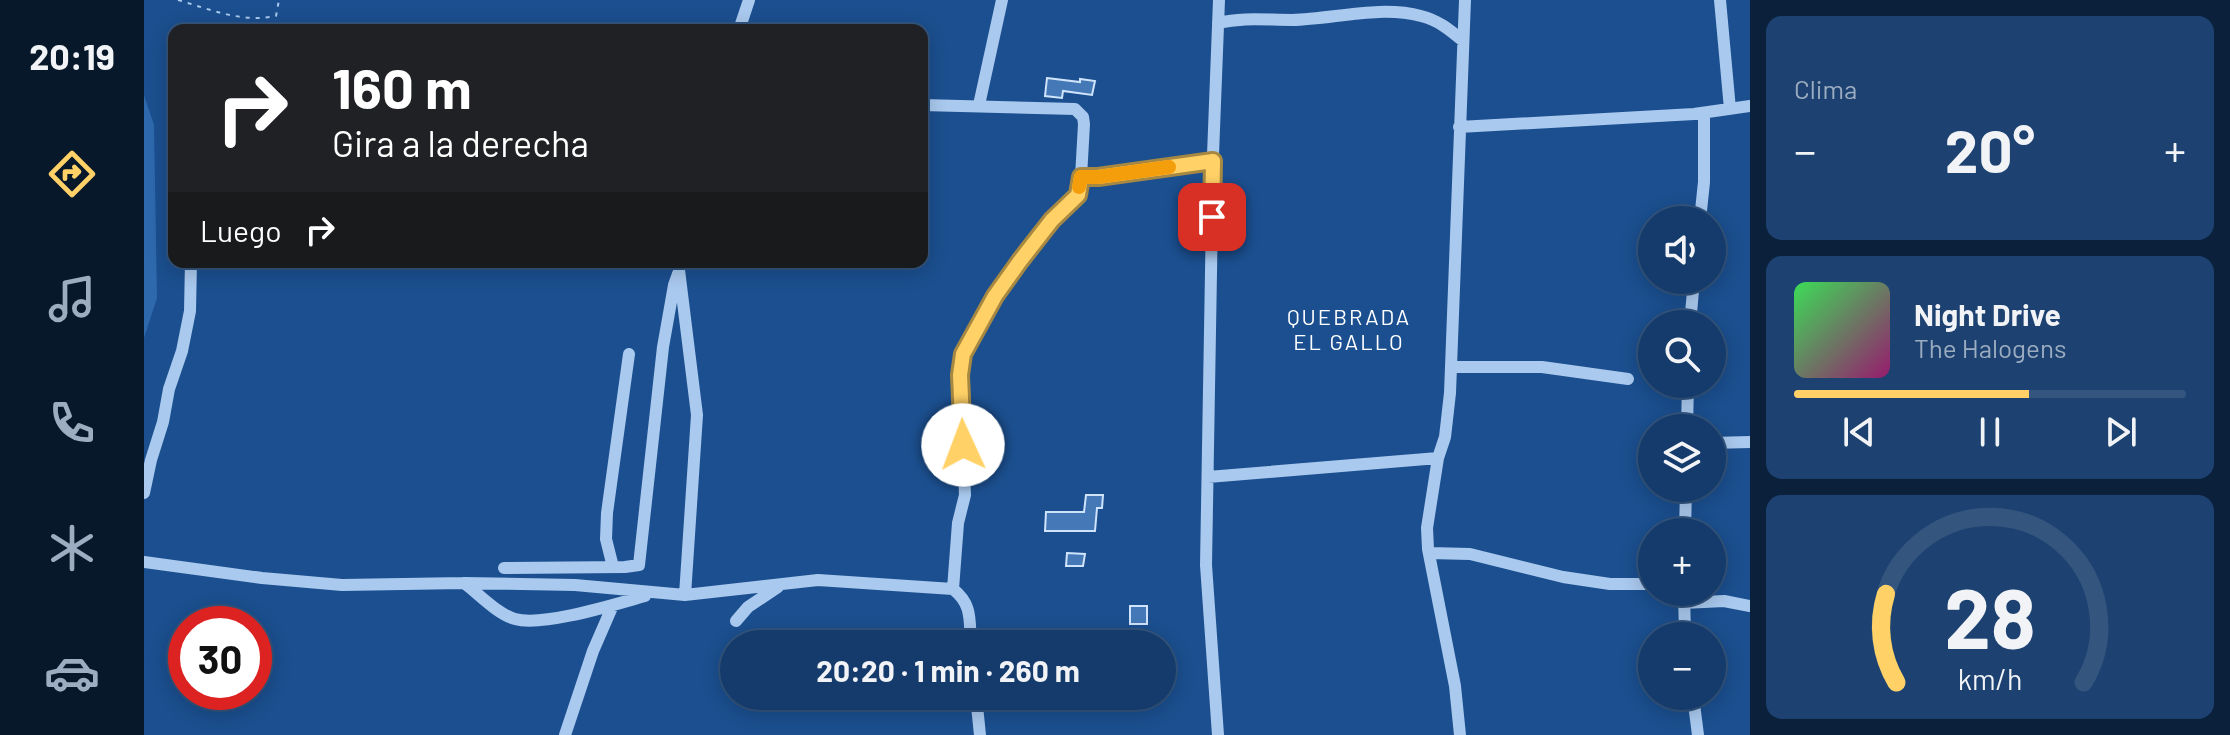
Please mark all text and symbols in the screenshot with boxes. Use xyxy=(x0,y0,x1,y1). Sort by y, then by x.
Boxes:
text: 20:19 xyxy=(29,34,115,77)
text: 160 m xyxy=(332,53,472,120)
icon: right xyxy=(200,56,304,160)
text: Clima xyxy=(1794,73,1857,104)
text: 20° xyxy=(1945,113,2035,185)
text: Gira a la derecha xyxy=(332,121,589,164)
text: − xyxy=(1794,123,1816,176)
text: + xyxy=(2164,123,2186,176)
icon: directions xyxy=(44,146,100,202)
pin xyxy=(1178,183,1246,251)
icon: arrive xyxy=(1190,195,1234,239)
map controls xyxy=(1638,206,1726,710)
button: sound xyxy=(1638,206,1726,294)
icon: right xyxy=(298,208,342,252)
text: Luego xyxy=(200,212,282,248)
icon: music xyxy=(44,271,100,327)
text: Night Drive xyxy=(1914,296,2061,332)
district label: QUEBRADA EL GALLO xyxy=(1287,303,1411,354)
button: search xyxy=(1638,310,1726,398)
text: The Halogens xyxy=(1914,332,2066,363)
icon: phone xyxy=(44,395,100,451)
position arrow xyxy=(921,403,1005,487)
icon: previous xyxy=(1837,410,1881,454)
icon: pause xyxy=(1968,410,2012,454)
icon: next xyxy=(2099,410,2143,454)
button: layers xyxy=(1638,414,1726,502)
button: + xyxy=(1638,518,1726,606)
icon: climate xyxy=(44,520,100,576)
text: 28 xyxy=(1944,566,2036,666)
speed limit sign: 30 xyxy=(168,606,272,710)
button: − xyxy=(1638,622,1726,710)
icon: car xyxy=(44,645,100,701)
text: 20:20 · 1 min · 260 m xyxy=(816,652,1080,688)
text: km/h xyxy=(1958,661,2022,696)

